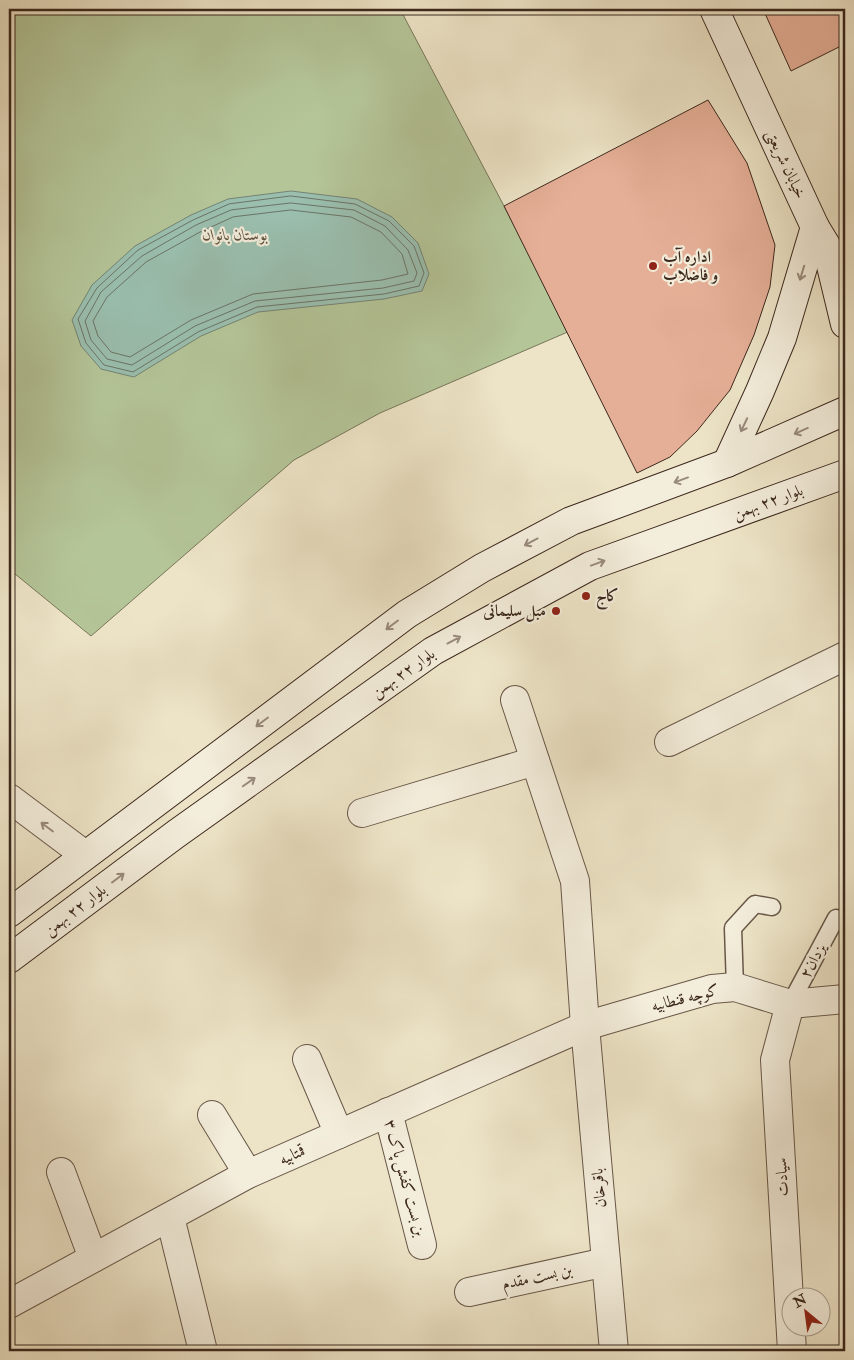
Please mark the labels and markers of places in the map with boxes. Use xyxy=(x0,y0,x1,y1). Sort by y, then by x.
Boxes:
place label: اداره آب و فاضلاب xyxy=(663,247,718,285)
marker: اداره آب و فاضلاب xyxy=(647,260,659,272)
place label: کاج xyxy=(596,586,619,610)
marker: کاج xyxy=(580,590,592,602)
place label: مبل سلیمانی xyxy=(482,601,546,622)
marker: مبل سلیمانی xyxy=(550,605,562,617)

